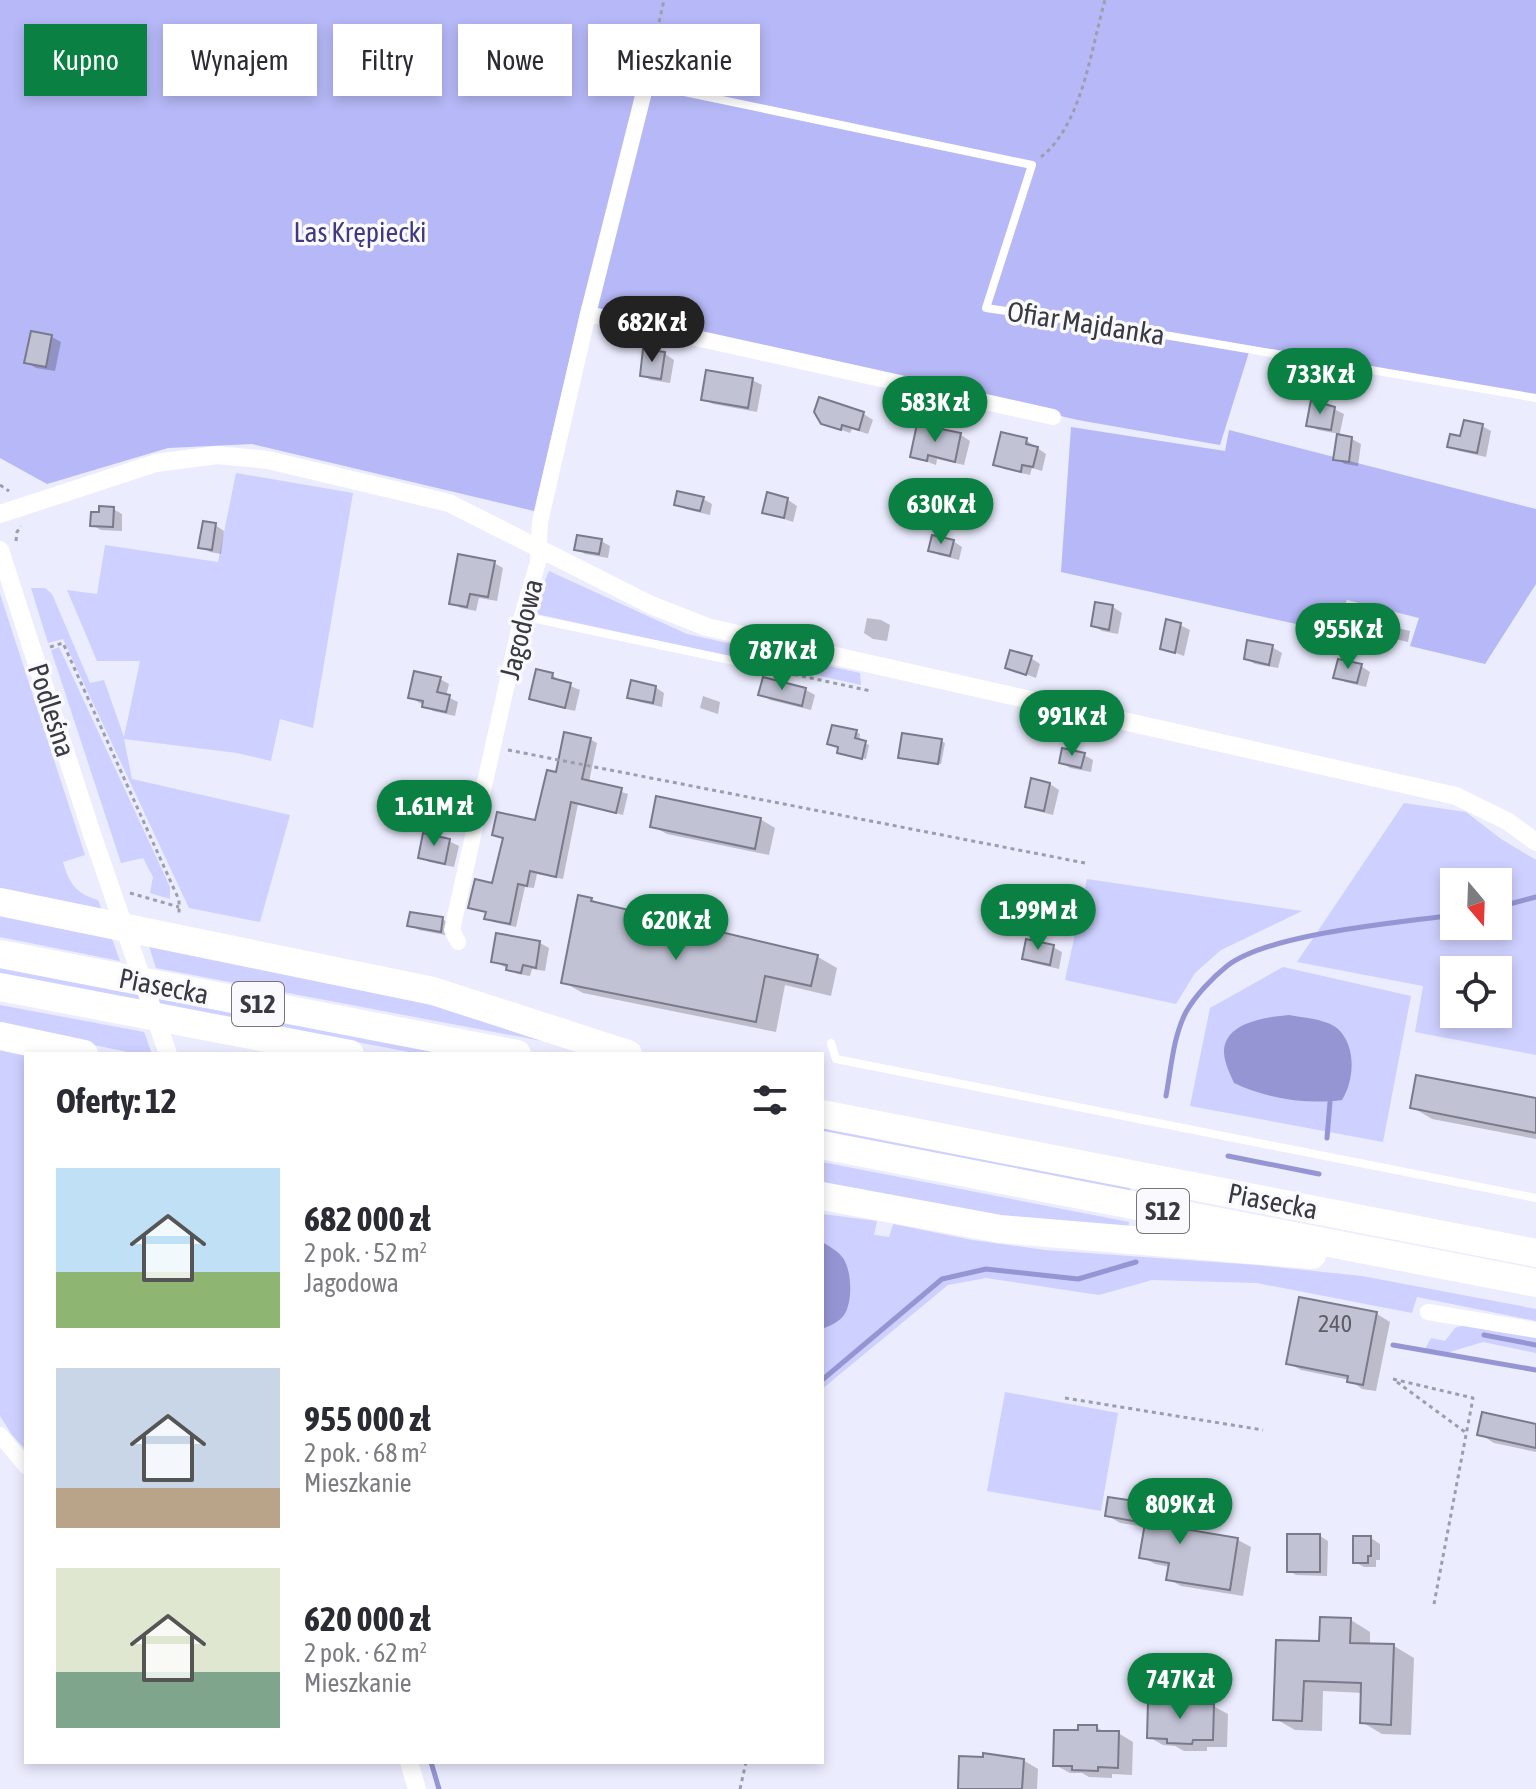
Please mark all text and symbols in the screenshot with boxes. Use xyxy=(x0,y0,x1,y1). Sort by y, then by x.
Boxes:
chip: Kupno xyxy=(24,24,147,96)
chip: Wynajem xyxy=(163,24,317,96)
chip: Filtry xyxy=(333,24,442,96)
chip: Nowe xyxy=(458,24,572,96)
chip: Mieszkanie xyxy=(588,24,760,96)
park label: Las Krępiecki xyxy=(294,216,426,248)
street label: Ofiar Majdanka xyxy=(1005,295,1167,351)
pin: 682K zł xyxy=(578,296,726,364)
text: 682K zł xyxy=(617,307,687,337)
pin: 733K zł xyxy=(1246,348,1394,416)
text: 733K zł xyxy=(1285,359,1355,389)
pin: 583K zł xyxy=(861,376,1009,444)
text: 583K zł xyxy=(900,387,970,417)
pin: 630K zł xyxy=(867,478,1015,546)
text: 630K zł xyxy=(906,489,976,519)
street label: Jagodowa xyxy=(493,576,549,682)
pin: 955K zł xyxy=(1274,603,1422,671)
text: 955K zł xyxy=(1313,614,1383,644)
pin: 787K zł xyxy=(708,624,856,692)
text: 787K zł xyxy=(747,635,817,665)
street label: Podleśna xyxy=(22,659,82,761)
pin: 991K zł xyxy=(998,690,1146,758)
text: 991K zł xyxy=(1037,701,1107,731)
pin: 1.61M zł xyxy=(351,780,517,848)
text: 1.61M zł xyxy=(395,791,473,821)
north arrow xyxy=(1440,868,1512,940)
map controls xyxy=(1440,868,1512,1028)
pin: 1.99M zł xyxy=(955,884,1121,952)
pin: 620K zł xyxy=(602,894,750,962)
text: 1.99M zł xyxy=(999,895,1077,925)
text: 620K zł xyxy=(641,905,711,935)
button: locate xyxy=(1440,956,1512,1028)
street label: Piasecka xyxy=(116,962,212,1010)
road number: S12 xyxy=(232,982,284,1026)
icon: filters xyxy=(748,1078,792,1122)
text: Oferty: 12 xyxy=(56,1081,177,1120)
street label: Piasecka xyxy=(1225,1177,1321,1225)
road number: S12 xyxy=(1137,1189,1189,1233)
text: 682 000 zł xyxy=(304,1199,430,1238)
icon: home xyxy=(120,1200,216,1296)
text: 2 pok. · 52 m² xyxy=(304,1238,427,1268)
text: Jagodowa xyxy=(304,1268,399,1298)
house number: 240 xyxy=(1318,1310,1352,1337)
text: 955 000 zł xyxy=(304,1399,430,1438)
icon: home xyxy=(120,1400,216,1496)
text: 2 pok. · 68 m² xyxy=(304,1438,427,1468)
text: Mieszkanie xyxy=(304,1468,412,1498)
pin: 809K zł xyxy=(1106,1478,1254,1546)
text: 809K zł xyxy=(1145,1489,1215,1519)
text: 620 000 zł xyxy=(304,1599,430,1638)
icon: home xyxy=(120,1600,216,1696)
text: 2 pok. · 62 m² xyxy=(304,1638,427,1668)
pin: 747K zł xyxy=(1106,1653,1254,1721)
text: 747K zł xyxy=(1145,1664,1215,1694)
text: Mieszkanie xyxy=(304,1668,412,1698)

